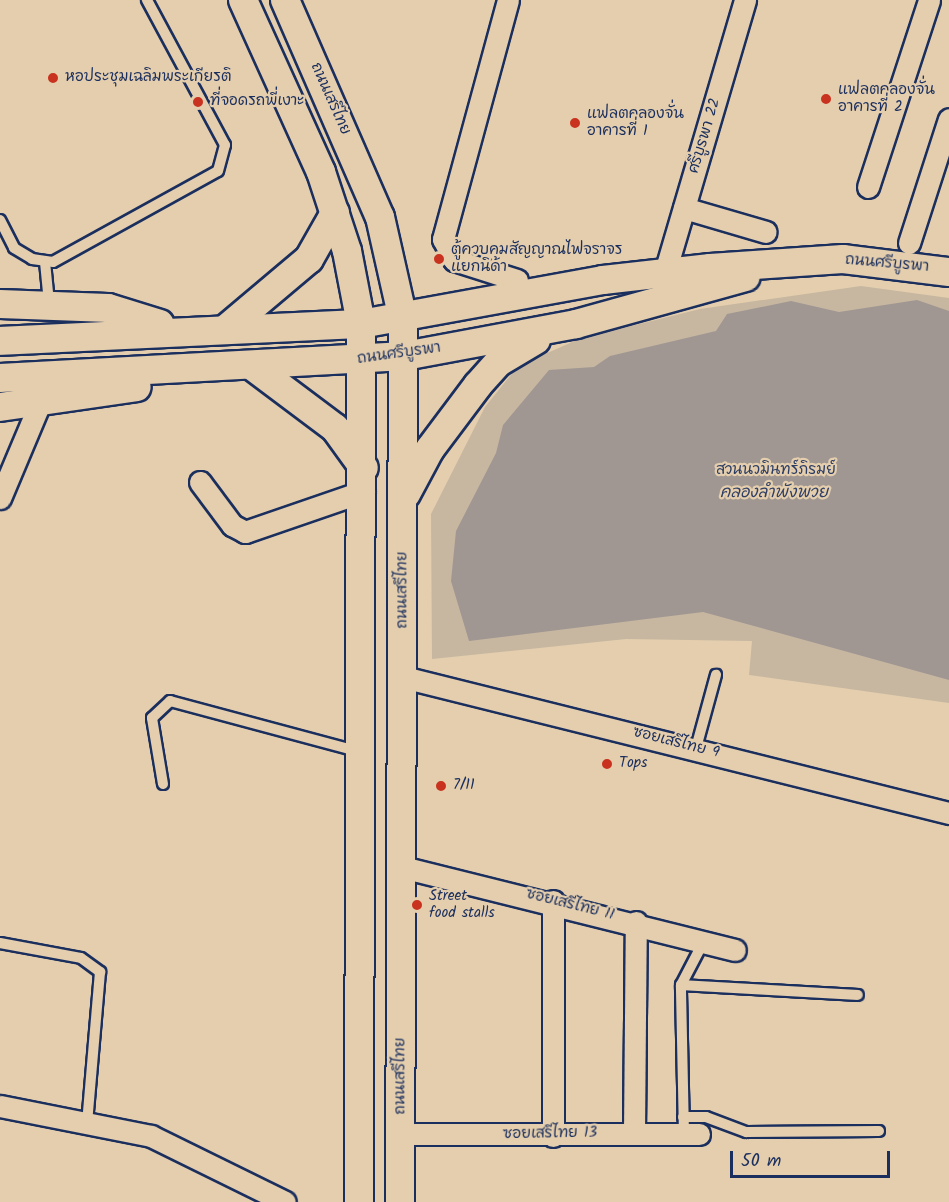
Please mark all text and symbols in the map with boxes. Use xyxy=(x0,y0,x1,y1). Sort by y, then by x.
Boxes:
street label: ถนนเสรีไทย xyxy=(306,60,354,138)
place label: หอประชุมเฉลิมพระเกียรติ xyxy=(65,69,232,87)
marker: หอประชุมเฉลิมพระเกียรติ xyxy=(46,71,60,85)
place label: แฟลตคลองจั่น อาคารที่ 2 xyxy=(838,81,935,116)
marker: แฟลตคลองจั่น อาคารที่ 2 xyxy=(819,92,833,106)
place label: ที่จอดรถพี่เงาะ xyxy=(210,93,304,111)
marker: ที่จอดรถพี่เงาะ xyxy=(191,95,205,109)
street label: ศรีบูรพา 22 xyxy=(685,96,725,176)
place label: แฟลตคลองจั่น อาคารที่ 1 xyxy=(587,105,684,140)
marker: แฟลตคลองจั่น อาคารที่ 1 xyxy=(568,116,582,130)
place label: ตู้ควบคุมสัญญาณไฟจราจร แยกนิด้า xyxy=(451,241,622,276)
street label: ถนนศรีบูรพา xyxy=(844,251,930,277)
marker: ตู้ควบคุมสัญญาณไฟจราจร แยกนิด้า xyxy=(432,252,446,266)
street label: ถนนศรีบูรพา xyxy=(356,339,442,369)
park label: สวนนวมินทร์ภิรมย์ xyxy=(716,462,836,480)
water label: คลองลำพังพวย xyxy=(720,483,828,503)
street label: ถนนเสรีไทย xyxy=(394,551,412,629)
street label: ซอยเสรีไทย 9 xyxy=(631,724,721,762)
place label: Tops xyxy=(619,755,647,773)
marker: Tops xyxy=(600,757,614,771)
place label: 7/11 xyxy=(453,777,475,795)
marker: 7/11 xyxy=(434,779,448,793)
street label: ซอยเสรีไทย 11 xyxy=(524,885,616,925)
place label: Street food stalls xyxy=(429,887,495,922)
marker: Street food stalls xyxy=(410,898,424,912)
street label: ถนนเสรีไทย xyxy=(392,1037,410,1115)
street label: ซอยเสรีไทย 13 xyxy=(503,1124,597,1144)
scale bar xyxy=(733,1139,894,1177)
text: 50 m xyxy=(741,1147,781,1176)

